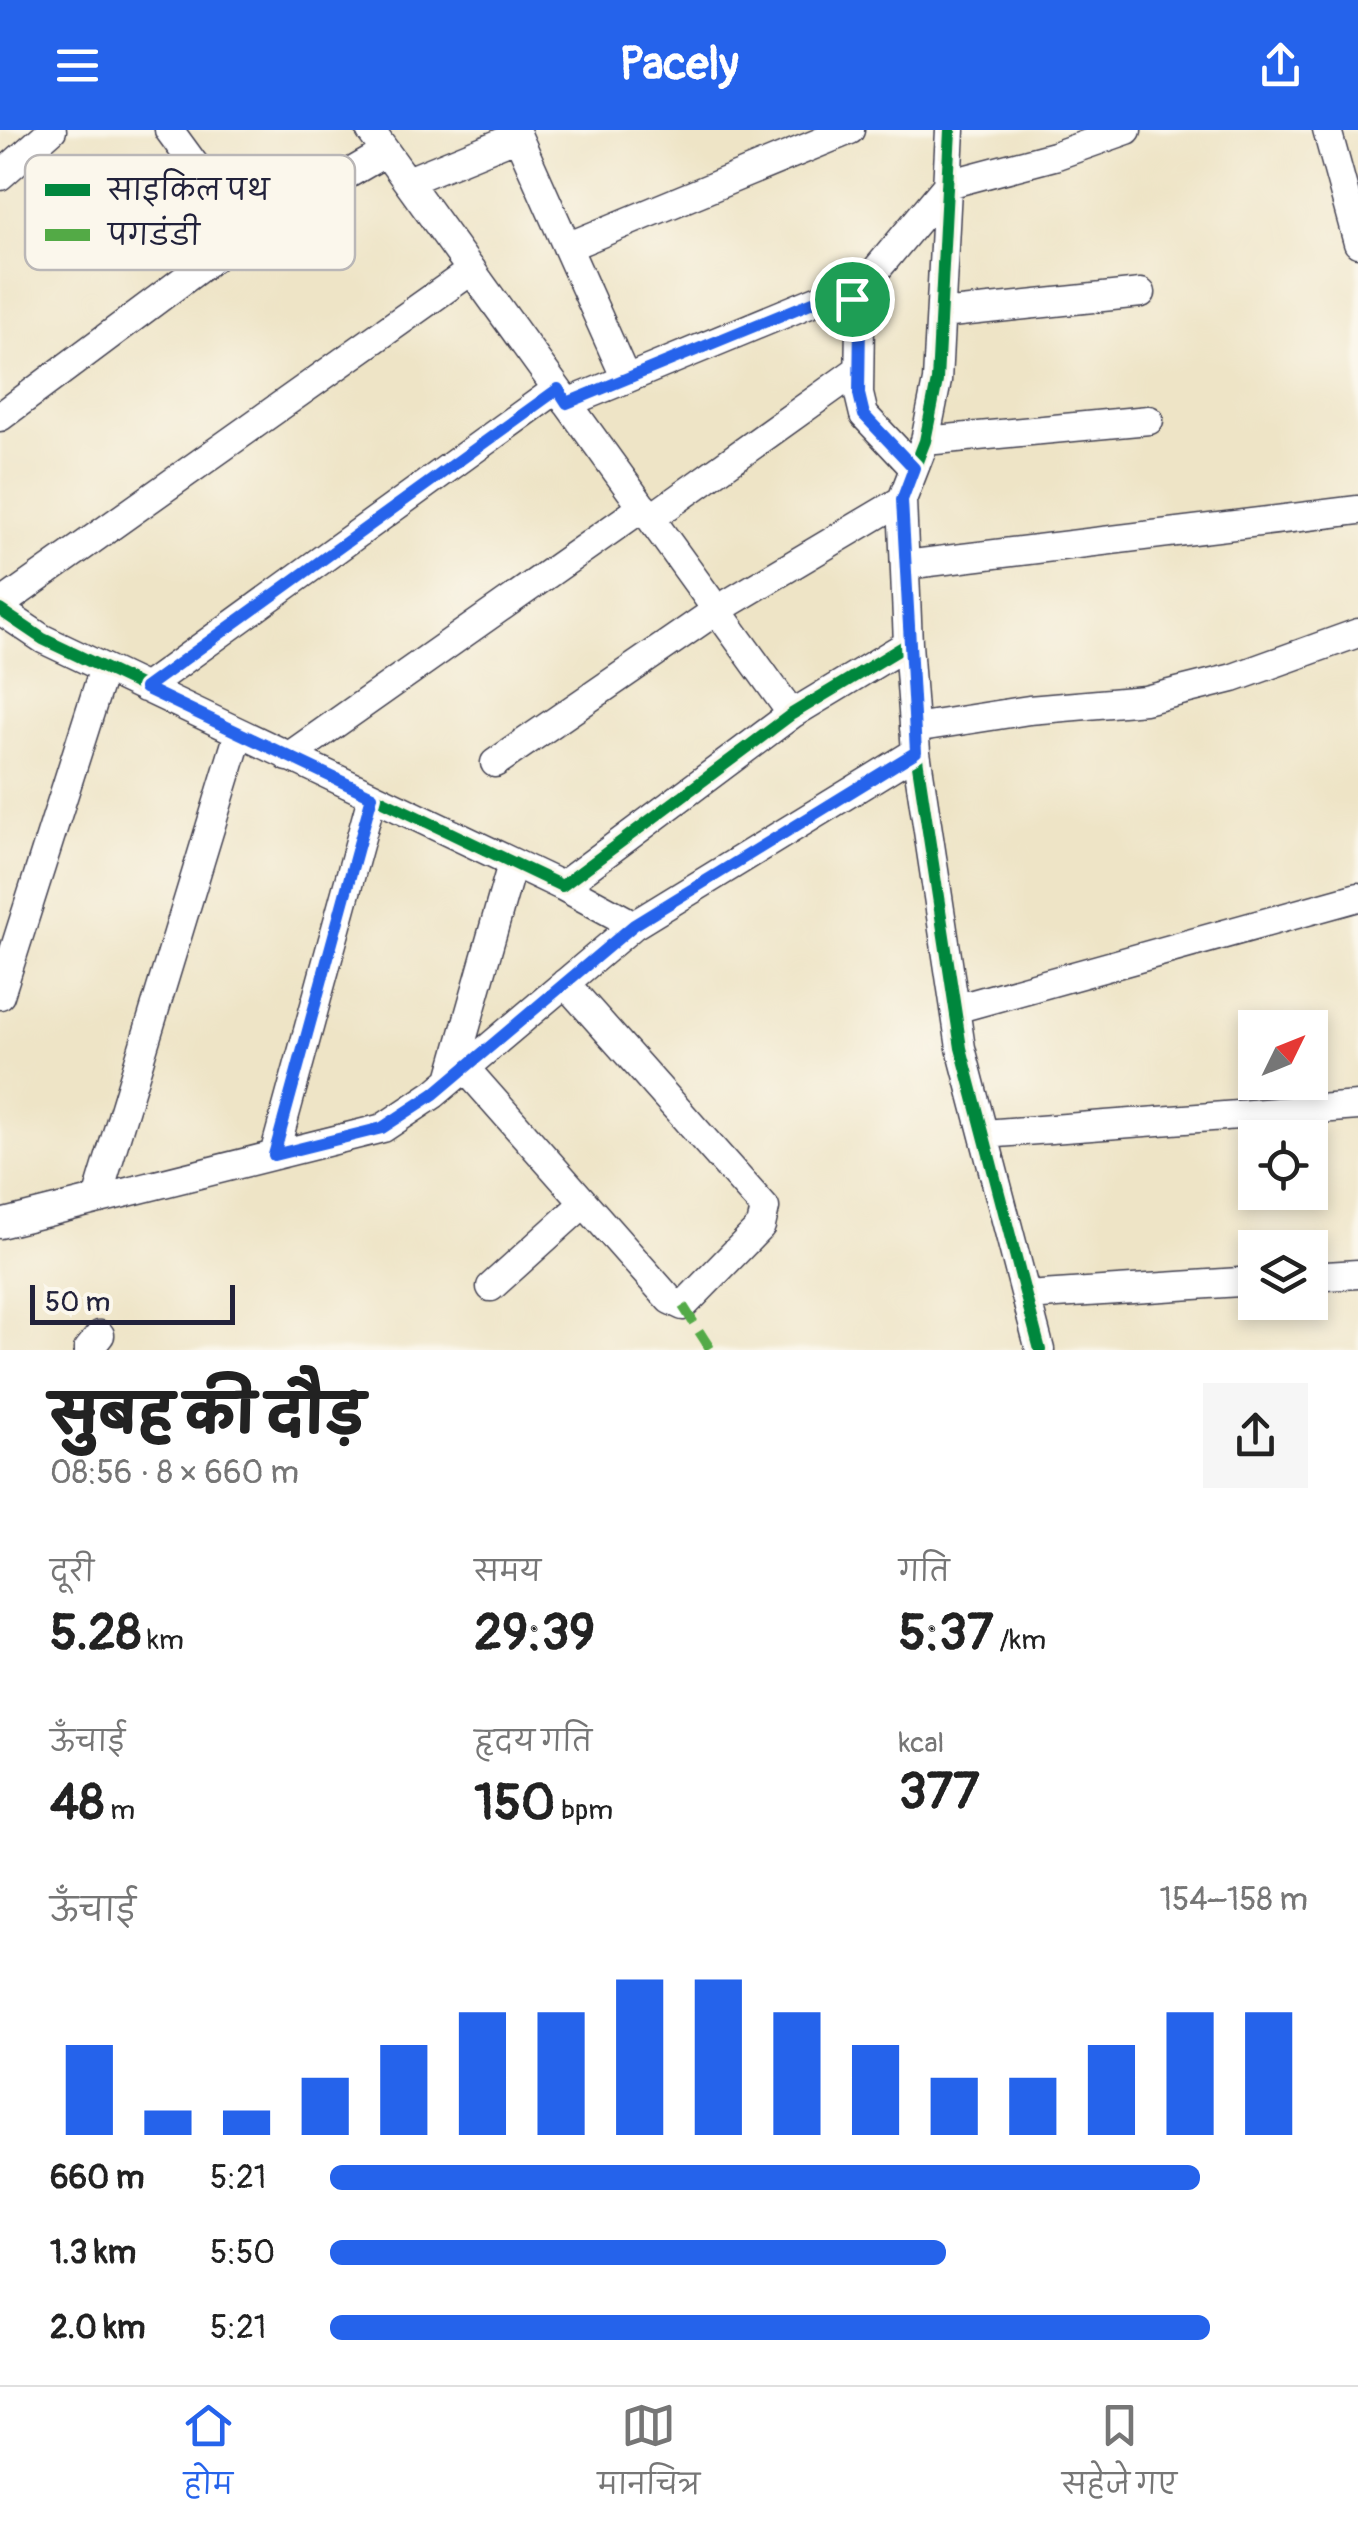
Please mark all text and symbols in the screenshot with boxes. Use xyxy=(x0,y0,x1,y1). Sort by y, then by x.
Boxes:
text: Pacely xyxy=(620,37,738,93)
icon: menu xyxy=(50,38,105,93)
icon: share xyxy=(1253,38,1308,93)
legend xyxy=(25,155,355,270)
text: साइकिल पथ xyxy=(106,168,271,209)
text: पगडंडी xyxy=(106,213,201,254)
pin xyxy=(810,257,895,342)
icon: arrive xyxy=(825,272,880,327)
north arrow xyxy=(1238,1010,1328,1100)
map controls xyxy=(1238,1010,1328,1320)
button: locate xyxy=(1238,1120,1328,1210)
button: layers xyxy=(1238,1230,1328,1320)
scale bar xyxy=(30,1280,235,1324)
text: 50 m xyxy=(45,1285,110,1320)
text: सुबह की दौड़ xyxy=(50,1381,365,1450)
button: share xyxy=(1203,1383,1308,1488)
text: 08:56 · 8 × 660 m xyxy=(50,1453,299,1493)
text: दूरी xyxy=(50,1555,94,1590)
text: समय xyxy=(474,1555,541,1590)
text: गति xyxy=(899,1555,950,1590)
text: 5.28 xyxy=(50,1602,141,1665)
text: 29:39 xyxy=(474,1602,595,1665)
text: 5:37 xyxy=(899,1602,993,1665)
text: km xyxy=(141,1623,184,1658)
text: /km xyxy=(993,1623,1046,1658)
text: ऊँचाई xyxy=(50,1725,125,1760)
text: हृदय गति xyxy=(474,1725,592,1760)
text: kcal xyxy=(899,1726,944,1761)
text: 377 xyxy=(899,1761,979,1824)
text: 48 xyxy=(50,1772,104,1835)
text: 150 xyxy=(474,1772,555,1835)
text: m xyxy=(104,1793,135,1828)
text: bpm xyxy=(555,1793,613,1828)
text: 154–158 m xyxy=(1159,1880,1308,1920)
text: ऊँचाई xyxy=(50,1891,136,1931)
text: 660 m xyxy=(50,2158,144,2198)
text: 5:21 xyxy=(210,2158,266,2198)
text: 1.3 km xyxy=(50,2233,136,2273)
text: 5:50 xyxy=(210,2233,275,2273)
text: 2.0 km xyxy=(50,2308,145,2348)
text: 5:21 xyxy=(210,2308,266,2348)
tab: होम xyxy=(181,2398,236,2515)
tab: मानचित्र xyxy=(598,2398,700,2515)
tab: सहेजे गए xyxy=(1062,2398,1177,2515)

